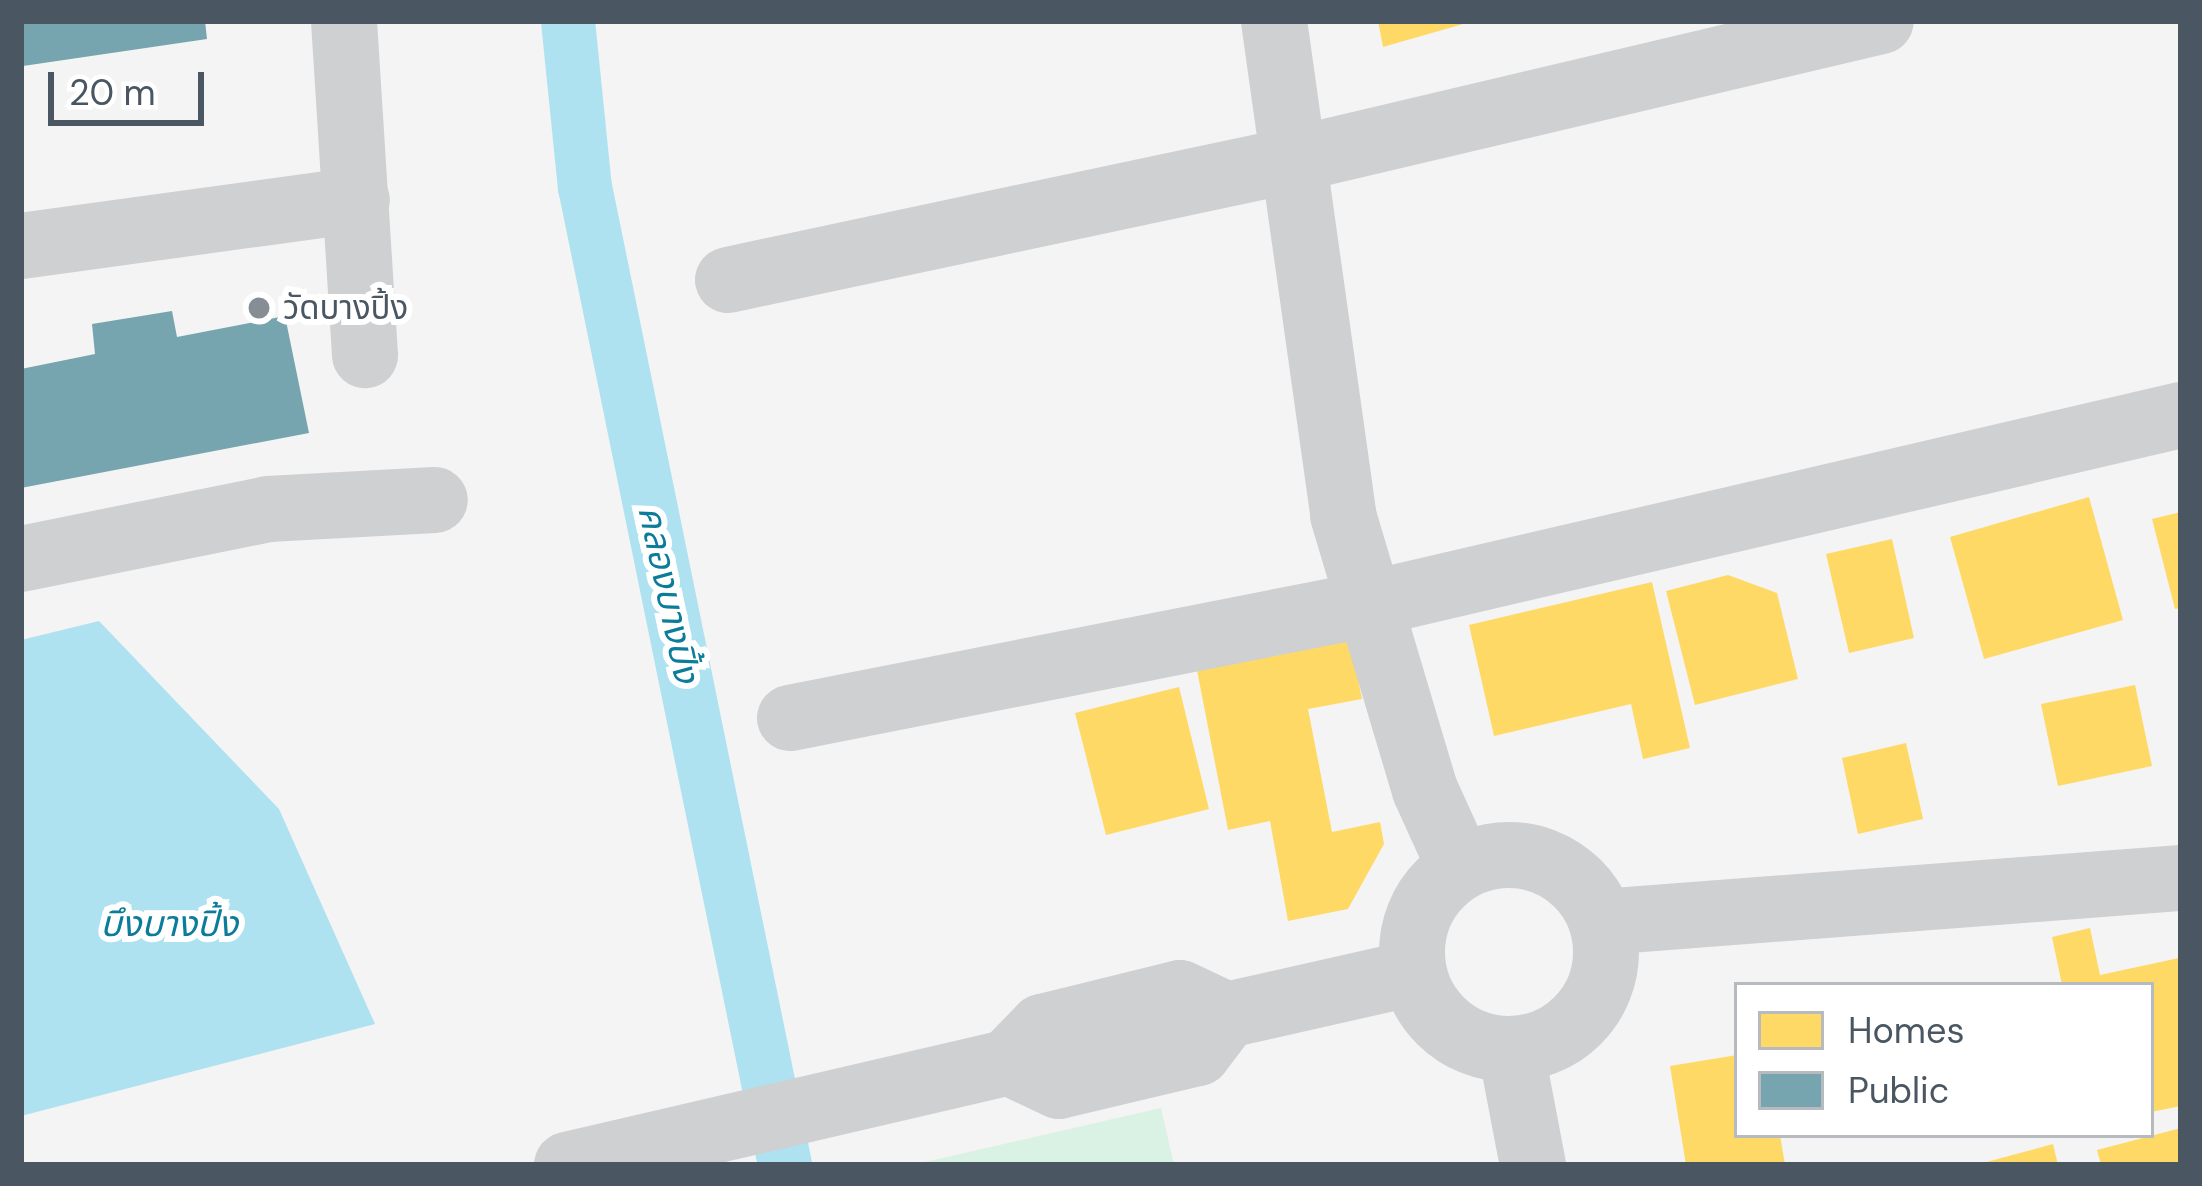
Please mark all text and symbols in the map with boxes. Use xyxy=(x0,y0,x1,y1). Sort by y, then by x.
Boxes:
scale bar xyxy=(54,48,210,122)
text: 20 m xyxy=(69,69,156,116)
place label: วัดบางปิ้ง xyxy=(283,288,408,328)
marker: วัดบางปิ้ง xyxy=(246,295,272,321)
water label: คลองบางปิ้ง xyxy=(629,502,709,686)
water label: บึงบางปิ้ง xyxy=(100,902,238,946)
legend xyxy=(1734,982,2154,1138)
text: Homes xyxy=(1848,1007,1964,1054)
text: Public xyxy=(1848,1067,1949,1114)

